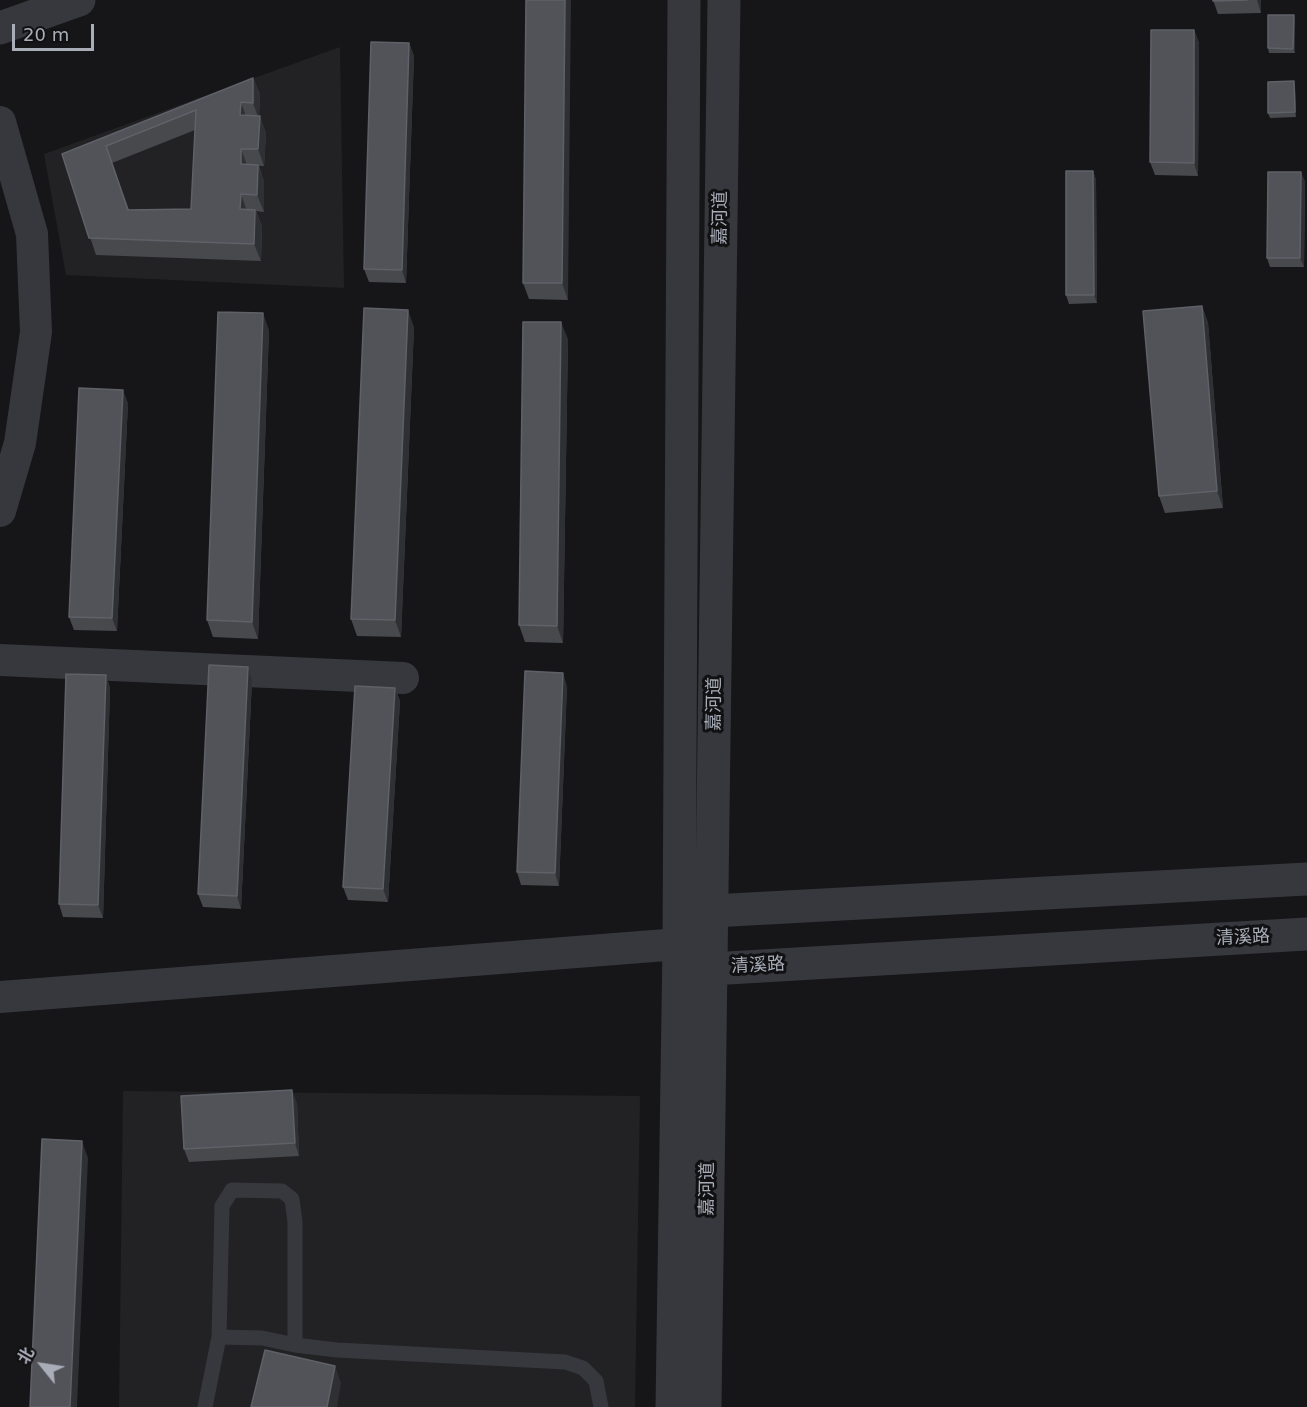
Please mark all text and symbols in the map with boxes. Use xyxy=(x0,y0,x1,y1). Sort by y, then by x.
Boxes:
scale bar xyxy=(15,12,98,50)
text: 20 m xyxy=(23,24,69,45)
street label: 嘉河道 xyxy=(710,191,732,245)
street label: 嘉河道 xyxy=(704,677,726,731)
street label: 清溪路 xyxy=(1215,926,1271,950)
street label: 清溪路 xyxy=(730,954,786,978)
street label: 嘉河道 xyxy=(697,1162,719,1216)
north arrow xyxy=(12,1335,72,1395)
text: 北 xyxy=(14,1344,38,1367)

